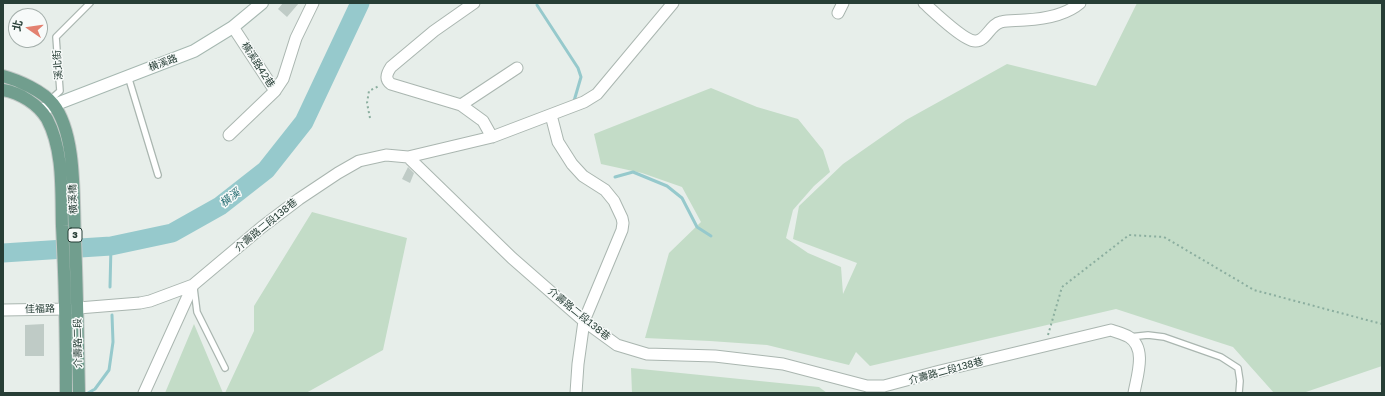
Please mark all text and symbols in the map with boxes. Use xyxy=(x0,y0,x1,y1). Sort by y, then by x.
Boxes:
north arrow xyxy=(8,8,48,48)
text: 北 xyxy=(9,19,24,32)
street label: 橫溪路42巷 xyxy=(239,40,277,90)
street label: 溪北街 xyxy=(51,50,65,80)
street label: 橫溪路 xyxy=(147,52,179,74)
street label: 橫溪橋 xyxy=(66,184,80,214)
water label: 橫溪 xyxy=(217,186,243,210)
street label: 介壽路二段138巷 xyxy=(232,196,300,254)
road number: 3 xyxy=(68,228,82,242)
street label: 介壽路二段138巷 xyxy=(545,285,613,343)
street label: 佳福路 xyxy=(25,303,55,315)
street label: 介壽路二段 xyxy=(72,318,84,368)
street label: 介壽路二段138巷 xyxy=(907,355,985,387)

